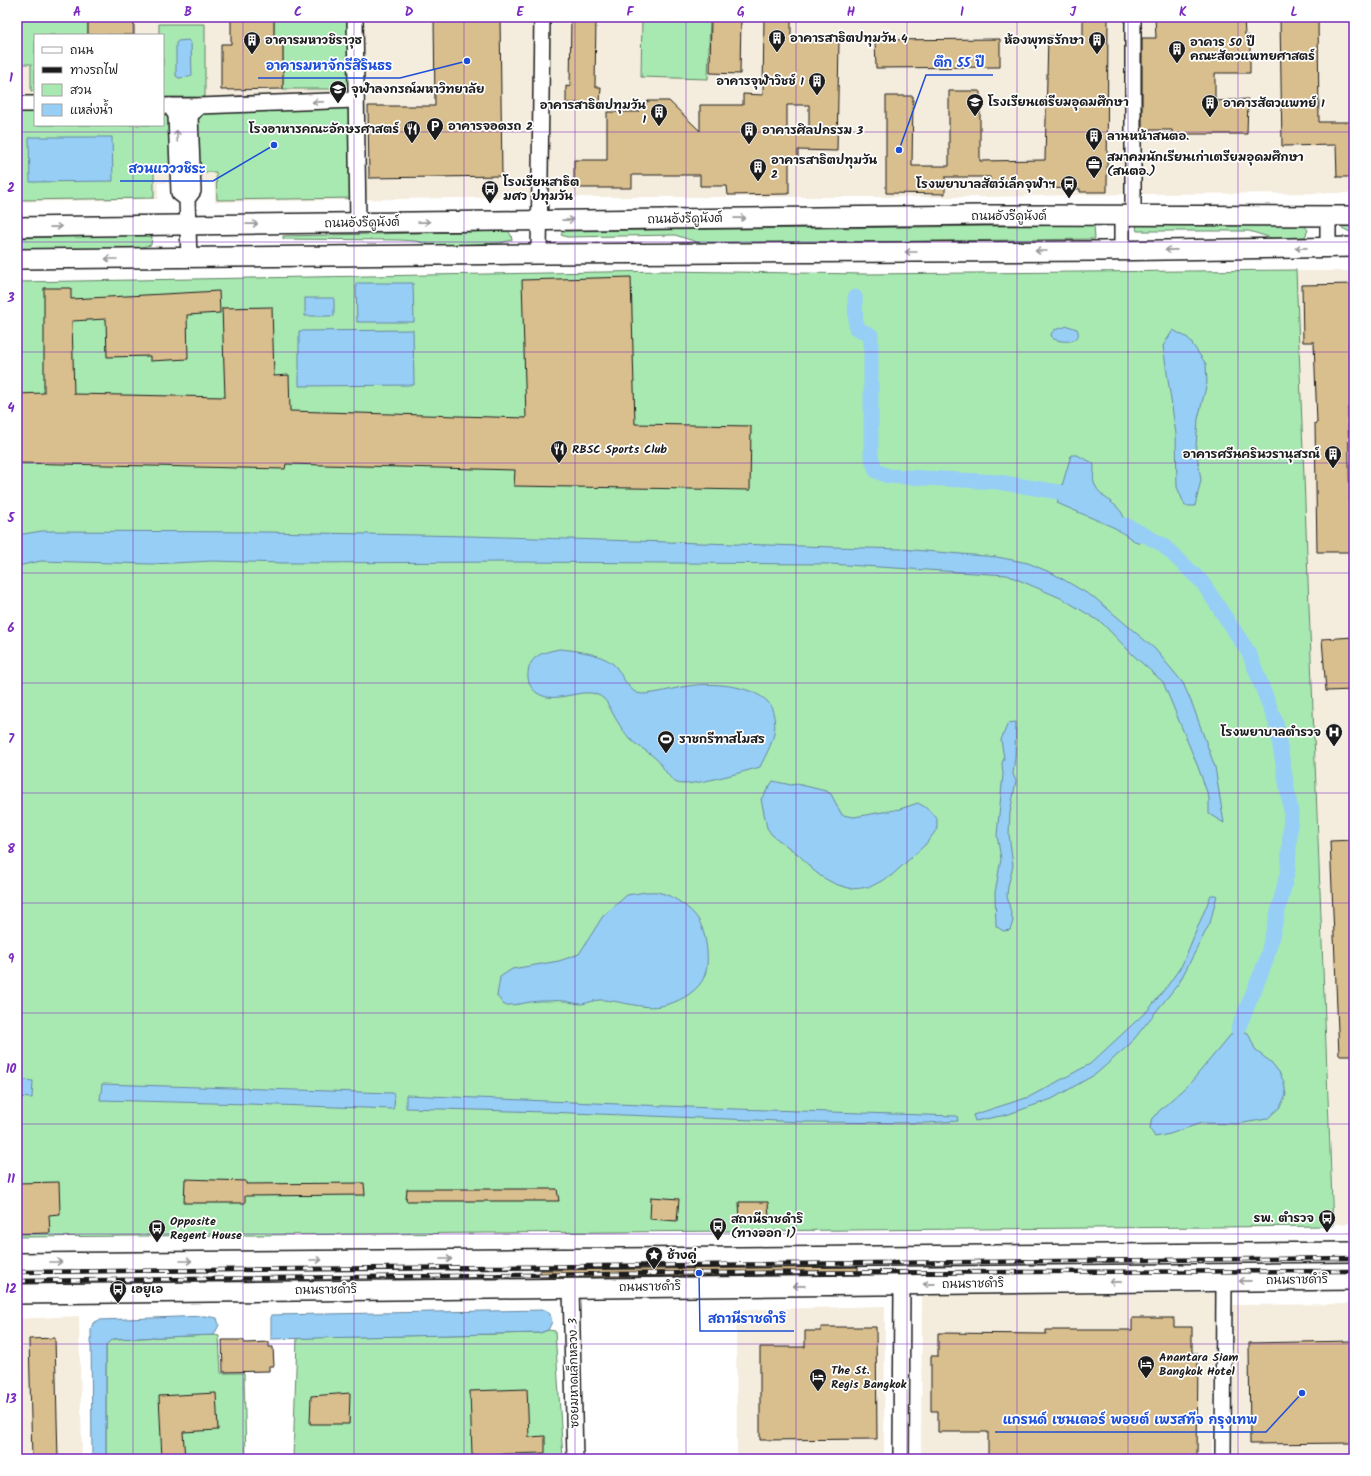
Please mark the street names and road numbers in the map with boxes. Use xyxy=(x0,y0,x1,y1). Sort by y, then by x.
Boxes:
street label: ถนนอังรีดูนังต์ xyxy=(971,207,1047,226)
street label: ถนนอังรีดูนังต์ xyxy=(647,209,723,229)
street label: ถนนอังรีดูนังต์ xyxy=(324,213,400,233)
street label: ถนนราชดำริ xyxy=(1266,1270,1329,1290)
street label: ถนนราชดำริ xyxy=(942,1274,1005,1294)
street label: ถนนราชดำริ xyxy=(619,1277,682,1297)
street label: ถนนราชดำริ xyxy=(295,1280,358,1300)
street label: ซอยมหาดเล็กหลวง 3 xyxy=(564,1318,584,1428)

